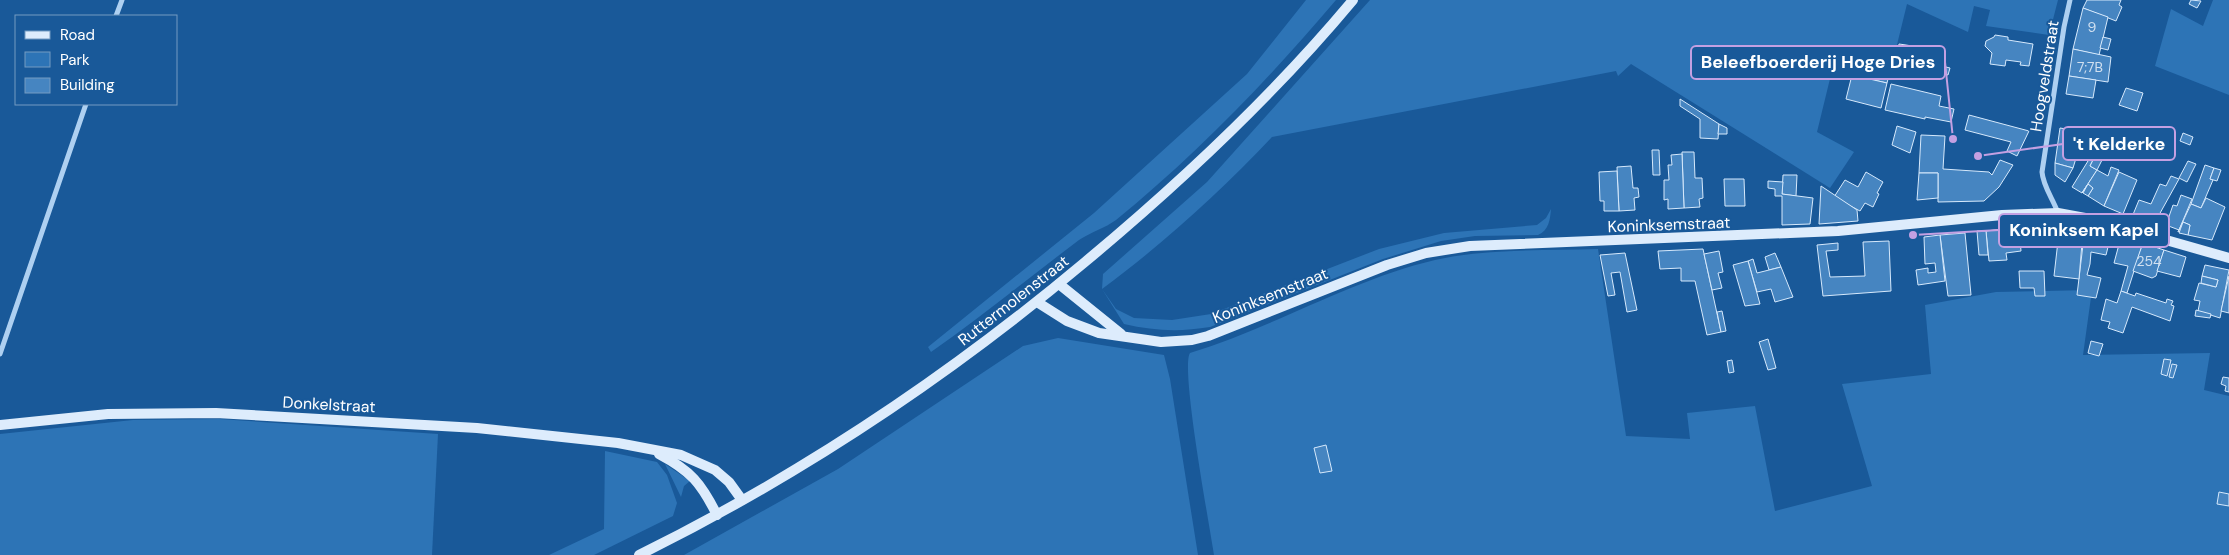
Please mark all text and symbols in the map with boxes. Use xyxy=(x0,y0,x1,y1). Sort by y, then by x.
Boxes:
legend xyxy=(15,15,178,105)
house number: 9 xyxy=(2088,18,2097,36)
street label: Hoogveldstraat xyxy=(2025,19,2064,133)
text: Road xyxy=(60,25,95,45)
callout: Beleefboerderij Hoge Dries xyxy=(1691,46,1945,79)
text: Park xyxy=(60,50,90,70)
text: Beleefboerderij Hoge Dries xyxy=(1701,50,1935,74)
house number: 7;7B xyxy=(2077,58,2103,76)
text: Building xyxy=(60,75,115,95)
callout: 't Kelderke xyxy=(2063,127,2175,160)
text: 't Kelderke xyxy=(2073,132,2165,156)
street label: Koninksemstraat xyxy=(1607,212,1731,237)
callout: Koninksem Kapel xyxy=(1999,214,2169,247)
text: Koninksem Kapel xyxy=(2009,218,2159,242)
street label: Ruttermolenstraat xyxy=(954,251,1073,350)
house number: 254 xyxy=(2136,252,2162,270)
street label: Koninksemstraat xyxy=(1209,263,1331,328)
street label: Donkelstraat xyxy=(282,392,376,417)

